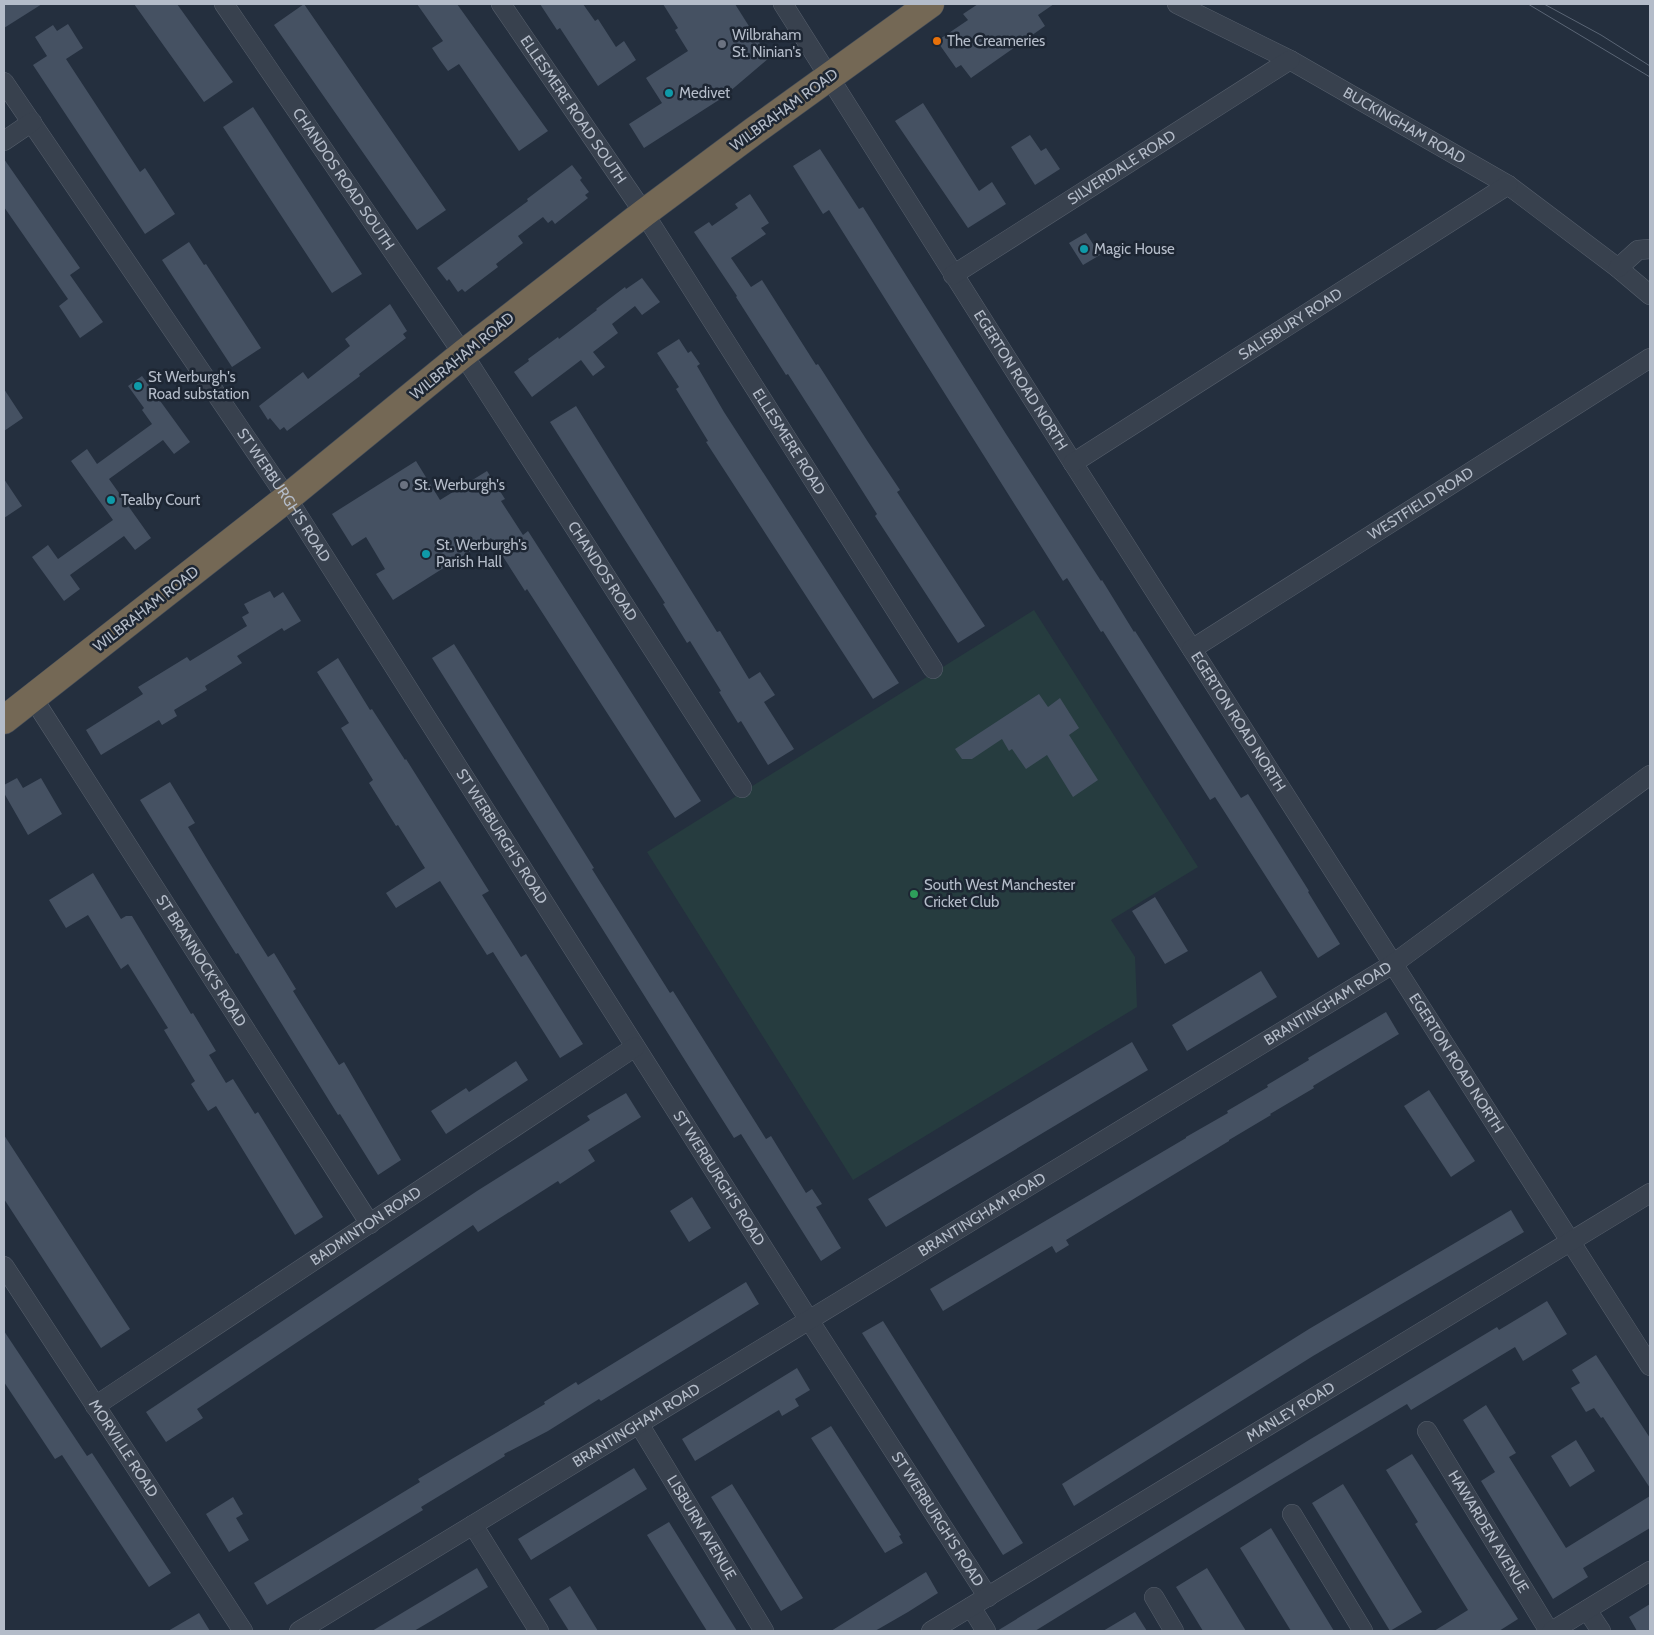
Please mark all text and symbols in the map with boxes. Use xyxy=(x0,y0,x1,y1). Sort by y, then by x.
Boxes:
place label: Wilbraham St. Ninian's xyxy=(732,26,801,61)
street label: ELLESMERE ROAD SOUTH xyxy=(516,32,630,187)
place label: The Creameries xyxy=(947,32,1045,50)
marker: The Creameries xyxy=(931,35,943,47)
marker: Wilbraham St. Ninian's xyxy=(716,38,728,50)
street label: WILBRAHAM ROAD xyxy=(727,65,841,155)
street label: BUCKINGHAM ROAD xyxy=(1340,83,1469,168)
place label: Medivet xyxy=(679,84,730,102)
marker: Medivet xyxy=(663,87,675,99)
street label: CHANDOS ROAD SOUTH xyxy=(289,105,398,254)
street label: SILVERDALE ROAD xyxy=(1064,126,1179,209)
place label: Magic House xyxy=(1094,240,1175,258)
marker: Magic House xyxy=(1078,243,1090,255)
street label: SALISBURY ROAD xyxy=(1235,284,1346,364)
street label: EGERTON ROAD NORTH xyxy=(970,307,1072,454)
street label: WILBRAHAM ROAD xyxy=(406,308,518,404)
place label: St Werburgh's Road substation xyxy=(148,368,250,403)
marker: St Werburgh's Road substation xyxy=(132,380,144,392)
street label: ELLESMERE ROAD xyxy=(749,385,829,498)
street label: ST WERBURGH'S ROAD xyxy=(233,425,334,566)
street label: WESTFIELD ROAD xyxy=(1365,463,1477,544)
place label: St. Werburgh's xyxy=(414,476,505,494)
marker: St. Werburgh's xyxy=(398,479,410,491)
place label: Tealby Court xyxy=(121,491,200,509)
marker: Tealby Court xyxy=(105,494,117,506)
street label: CHANDOS ROAD xyxy=(564,518,641,624)
place label: St. Werburgh's Parish Hall xyxy=(436,536,527,571)
marker: St. Werburgh's Parish Hall xyxy=(420,548,432,560)
street label: WILBRAHAM ROAD xyxy=(90,562,202,656)
street label: EGERTON ROAD NORTH xyxy=(1187,649,1290,795)
street label: ST WERBURGH'S ROAD xyxy=(452,765,552,907)
place label: South West Manchester Cricket Club xyxy=(924,876,1076,911)
marker: South West Manchester Cricket Club xyxy=(908,888,920,900)
street label: ST BRANNOCK'S ROAD xyxy=(152,891,250,1030)
street label: BRANTINGHAM ROAD xyxy=(1261,958,1395,1049)
street label: EGERTON ROAD NORTH xyxy=(1405,990,1508,1136)
street label: ST WERBURGH'S ROAD xyxy=(669,1107,769,1249)
street label: BRANTINGHAM ROAD xyxy=(915,1169,1049,1260)
street label: BADMINTON ROAD xyxy=(307,1183,425,1269)
street label: MANLEY ROAD xyxy=(1243,1378,1338,1446)
street label: BRANTINGHAM ROAD xyxy=(569,1380,703,1471)
street label: MORVILLE ROAD xyxy=(85,1396,162,1501)
street label: ST WERBURGH'S ROAD xyxy=(888,1449,988,1590)
street label: HAWARDEN AVENUE xyxy=(1444,1467,1533,1596)
street label: LISBURN AVENUE xyxy=(663,1472,740,1583)

